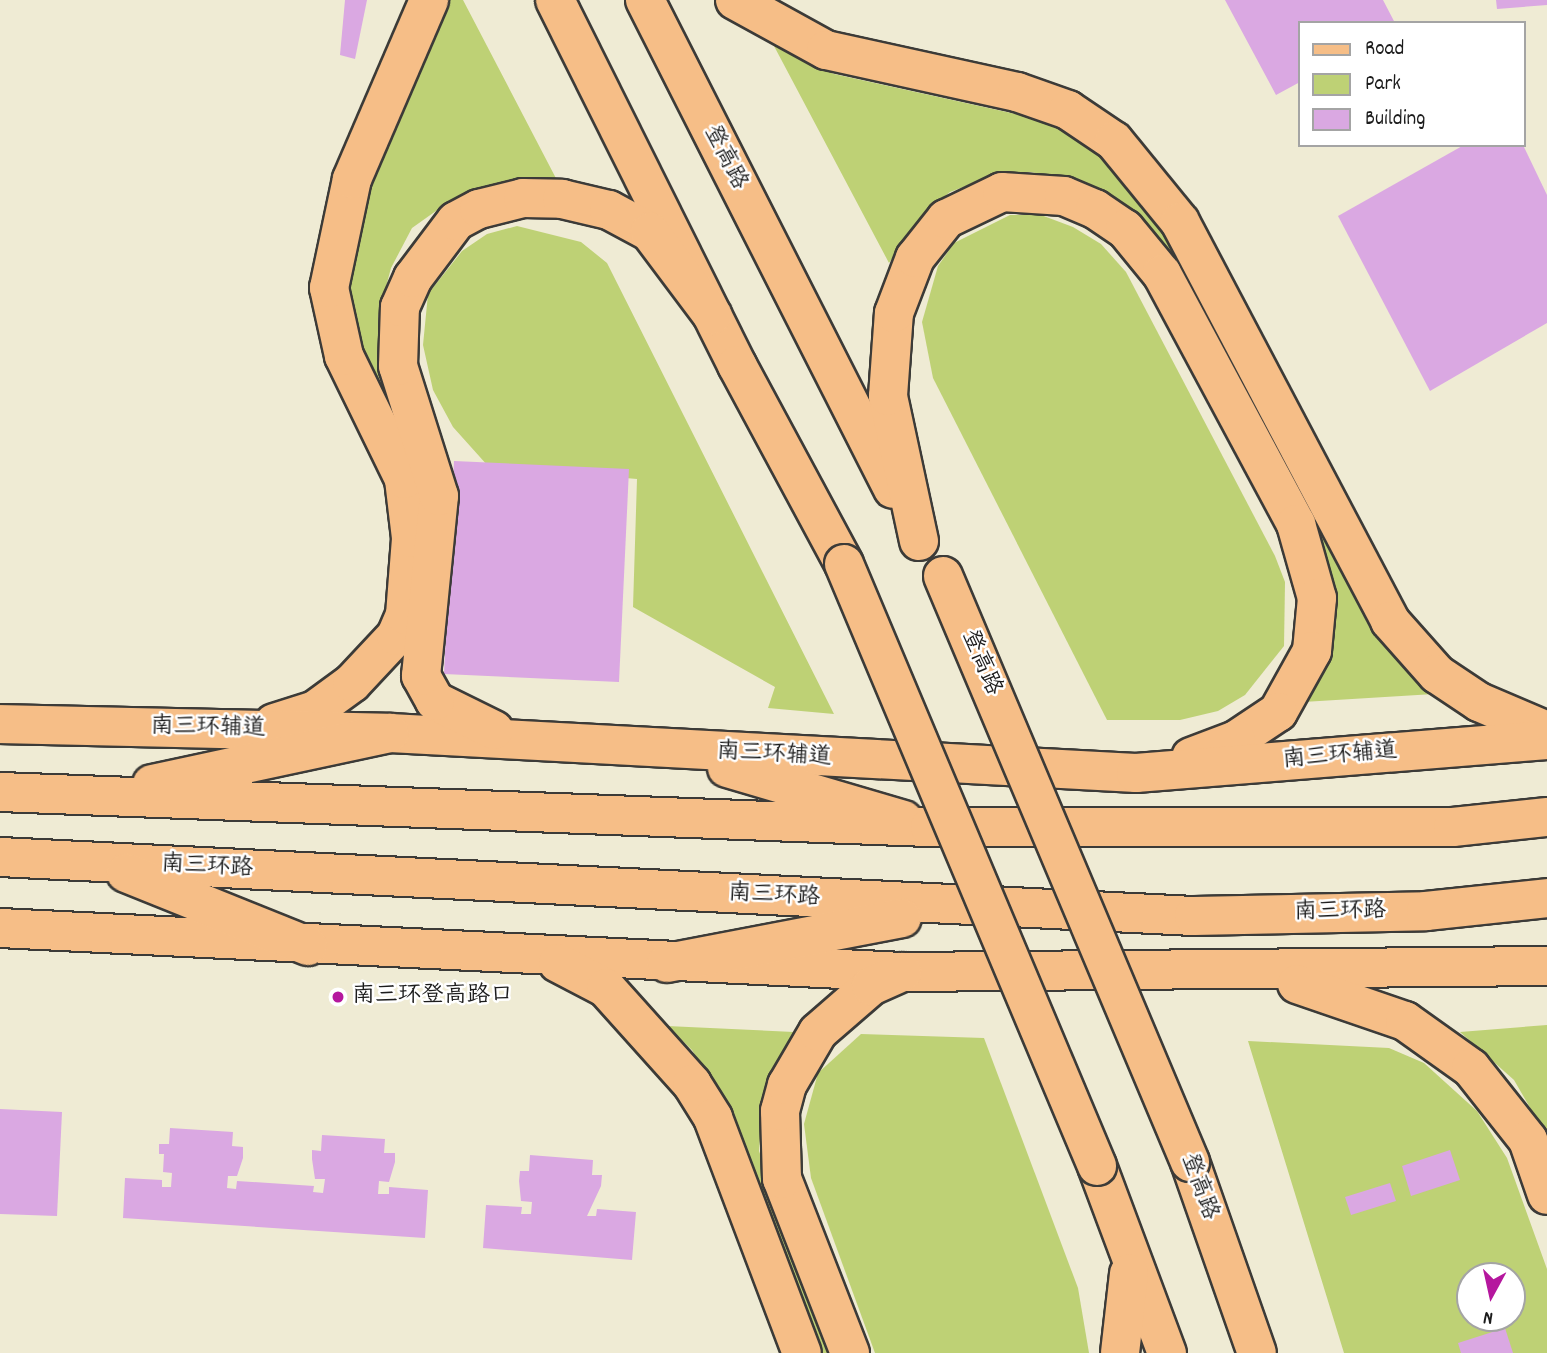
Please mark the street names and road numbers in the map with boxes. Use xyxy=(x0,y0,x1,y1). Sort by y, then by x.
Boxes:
street label: 登高路 xyxy=(696,121,752,195)
street label: 登高路 xyxy=(954,626,1006,700)
street label: 南三环辅道 xyxy=(150,714,266,744)
street label: 南三环辅道 xyxy=(1282,738,1398,776)
street label: 南三环辅道 xyxy=(716,739,832,773)
street label: 南三环路 xyxy=(160,852,254,884)
street label: 南三环路 xyxy=(727,881,821,913)
street label: 南三环路 xyxy=(1294,898,1386,928)
street label: 登高路 xyxy=(1173,1150,1223,1224)

